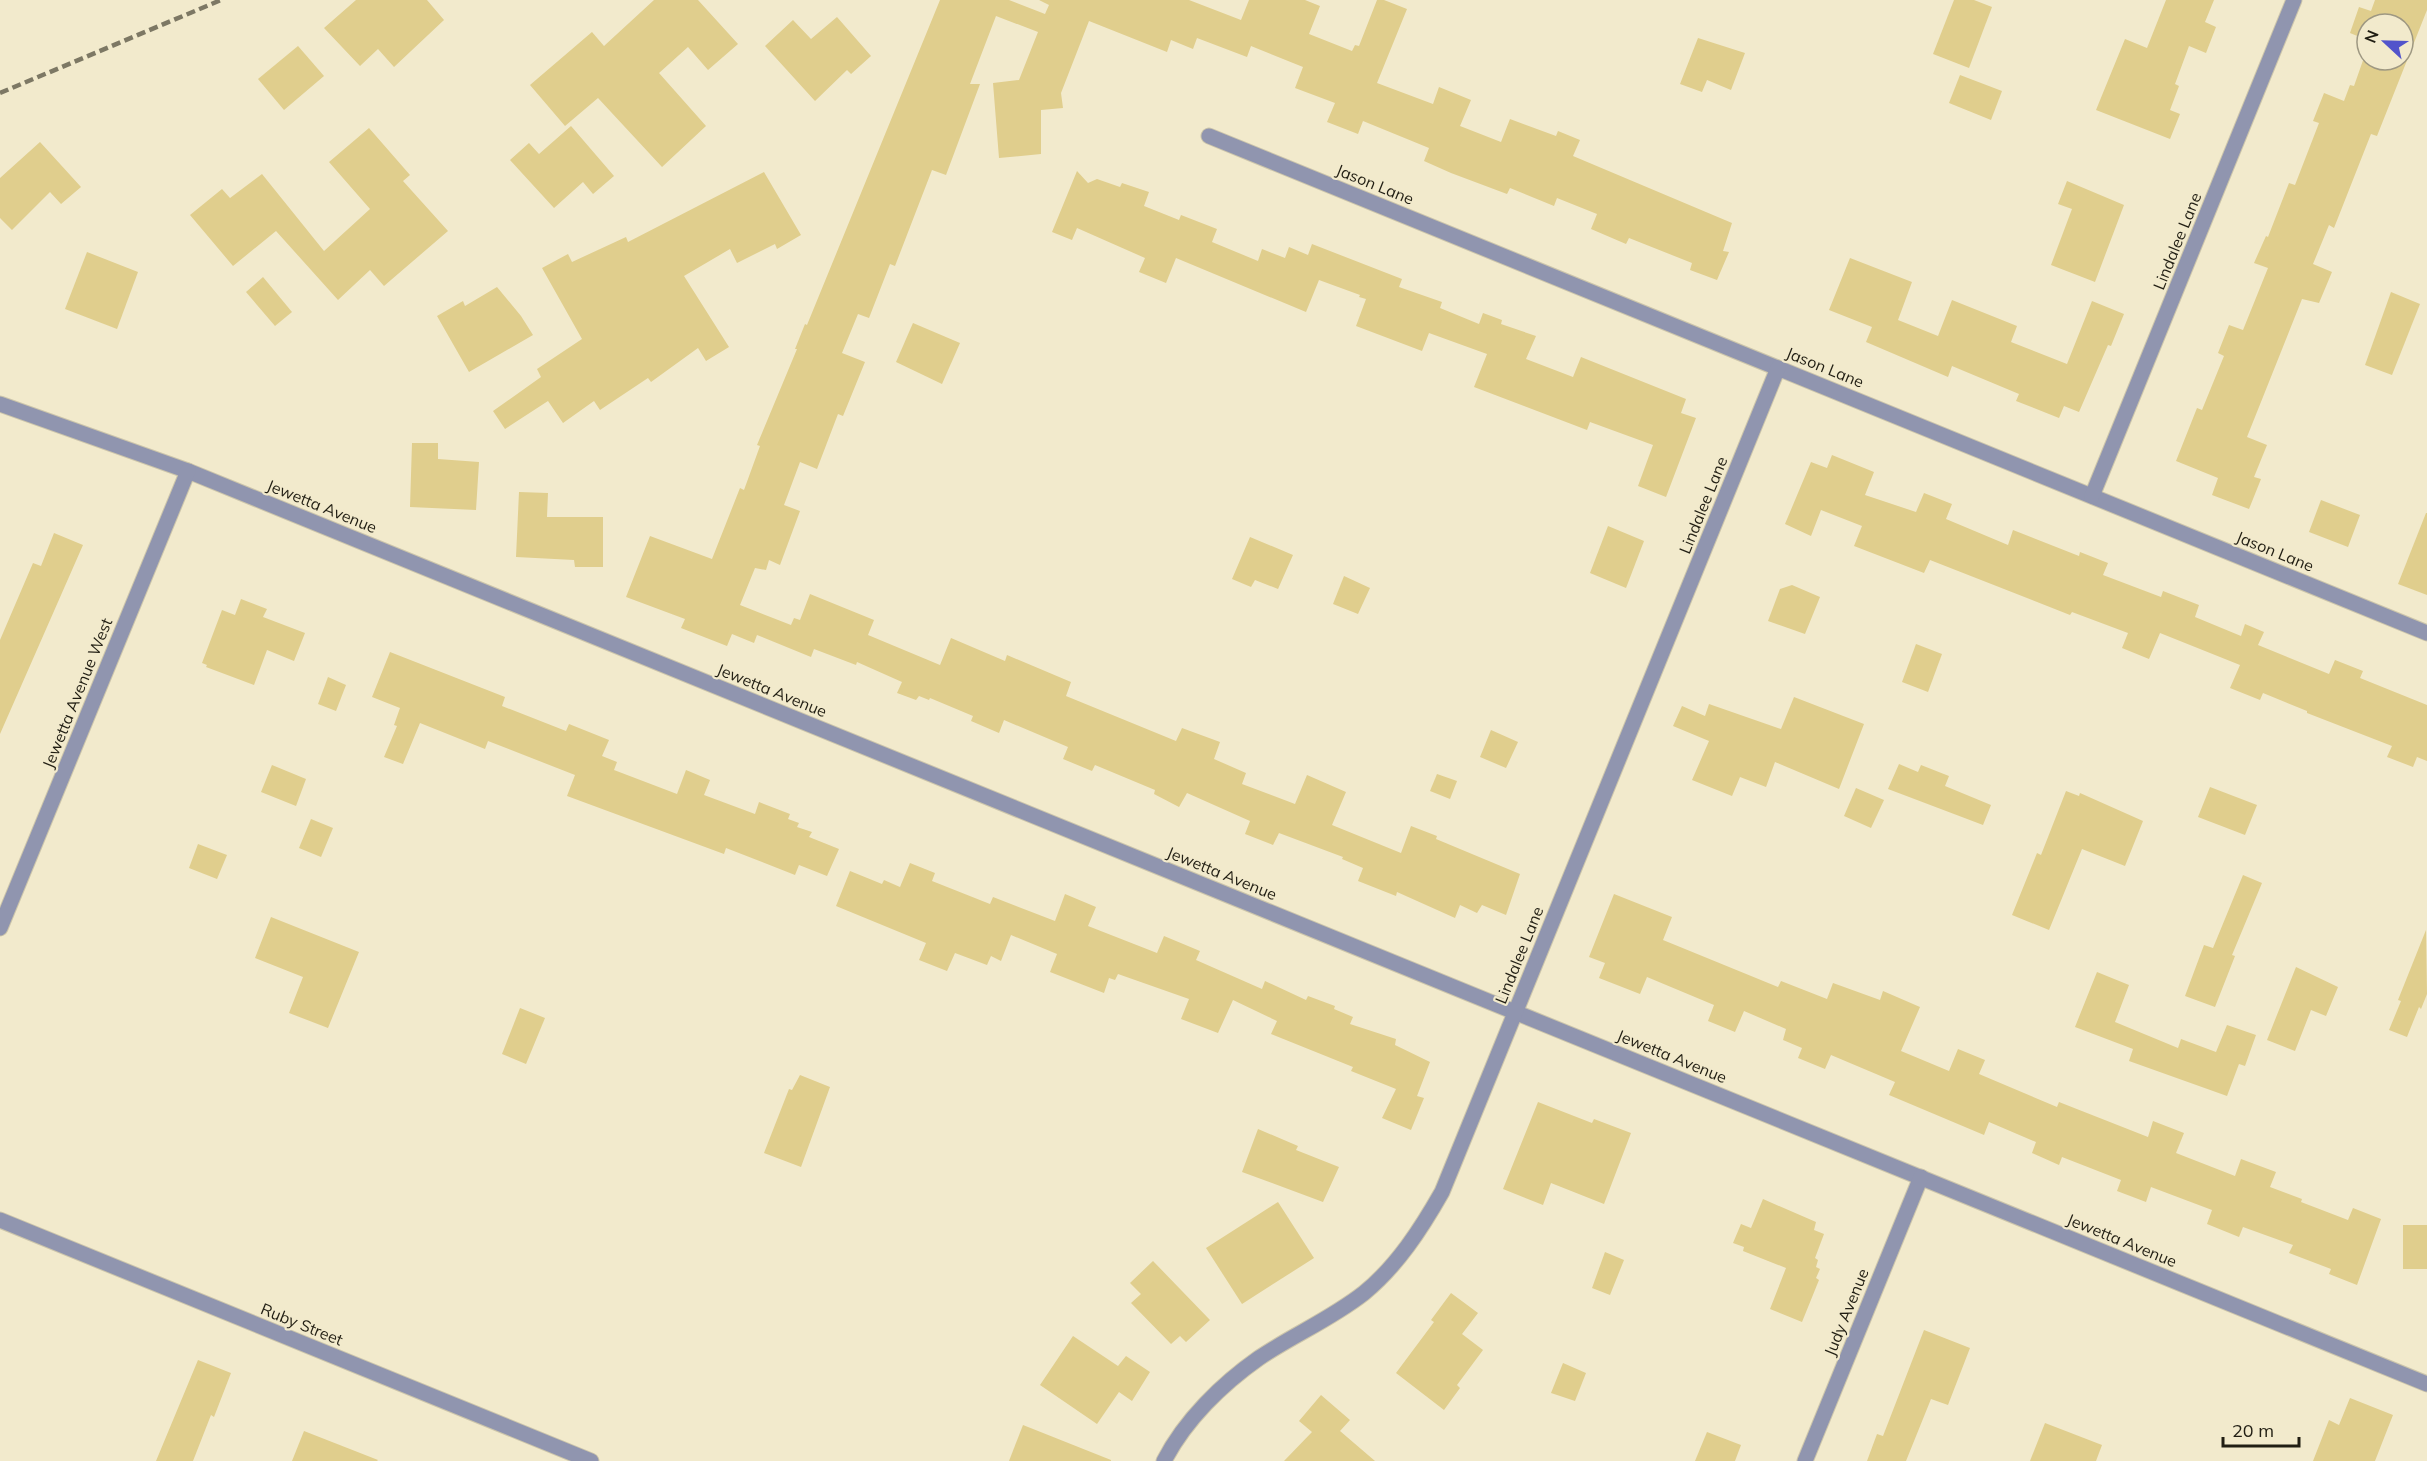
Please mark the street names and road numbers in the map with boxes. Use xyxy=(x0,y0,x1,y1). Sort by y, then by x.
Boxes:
street label: Jason Lane xyxy=(1333,159,1417,209)
street label: Lindalee Lane xyxy=(2148,190,2206,292)
street label: Jason Lane xyxy=(1783,342,1867,392)
street label: Lindalee Lane xyxy=(1674,454,1732,556)
street label: Jewetta Avenue xyxy=(264,475,380,537)
street label: Jason Lane xyxy=(2233,526,2317,576)
street label: Jewetta Avenue West xyxy=(38,615,116,771)
street label: Jewetta Avenue xyxy=(714,659,830,721)
street label: Jewetta Avenue xyxy=(1164,842,1280,904)
street label: Lindalee Lane xyxy=(1490,904,1548,1006)
street label: Jewetta Avenue xyxy=(1614,1025,1730,1087)
street label: Jewetta Avenue xyxy=(2064,1209,2180,1271)
street label: Judy Avenue xyxy=(1819,1265,1873,1359)
street label: Ruby Street xyxy=(258,1298,346,1350)

